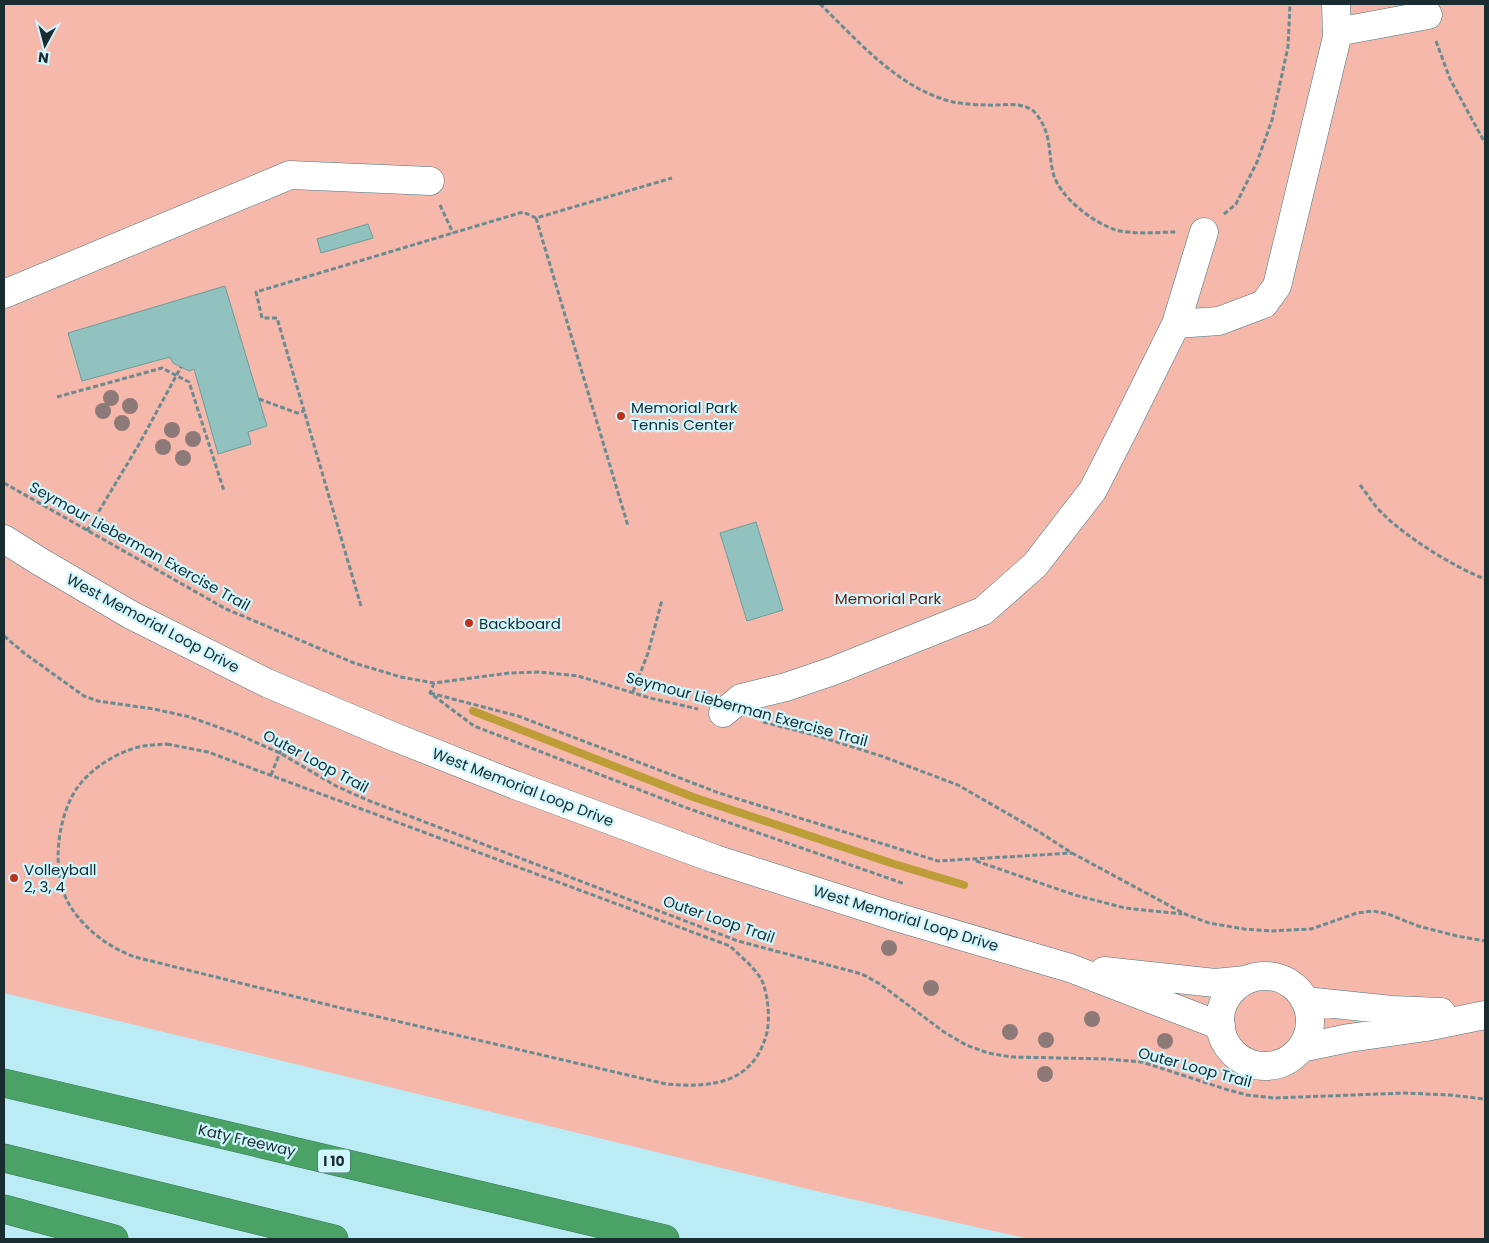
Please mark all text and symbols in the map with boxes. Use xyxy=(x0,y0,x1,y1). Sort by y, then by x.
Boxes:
north arrow xyxy=(20,20,70,70)
text: N xyxy=(37,47,50,68)
place label: Memorial Park Tennis Center xyxy=(631,397,738,435)
marker: Memorial Park Tennis Center xyxy=(615,410,627,422)
street label: Seymour Lieberman Exercise Trail xyxy=(26,476,254,616)
street label: West Memorial Loop Drive xyxy=(63,568,243,678)
park label: Memorial Park xyxy=(835,588,942,609)
place label: Backboard xyxy=(479,613,561,634)
marker: Backboard xyxy=(463,617,475,629)
street label: Seymour Lieberman Exercise Trail xyxy=(624,667,870,751)
street label: Outer Loop Trail xyxy=(260,724,372,798)
street label: West Memorial Loop Drive xyxy=(429,743,617,831)
place label: Volleyball 2, 3, 4 xyxy=(24,859,97,897)
marker: Volleyball 2, 3, 4 xyxy=(8,872,20,884)
street label: West Memorial Loop Drive xyxy=(811,880,1001,956)
street label: Outer Loop Trail xyxy=(660,890,778,948)
street label: Outer Loop Trail xyxy=(1136,1042,1254,1092)
street label: Katy Freeway xyxy=(196,1119,298,1162)
road number: I 10 xyxy=(318,1150,350,1172)

